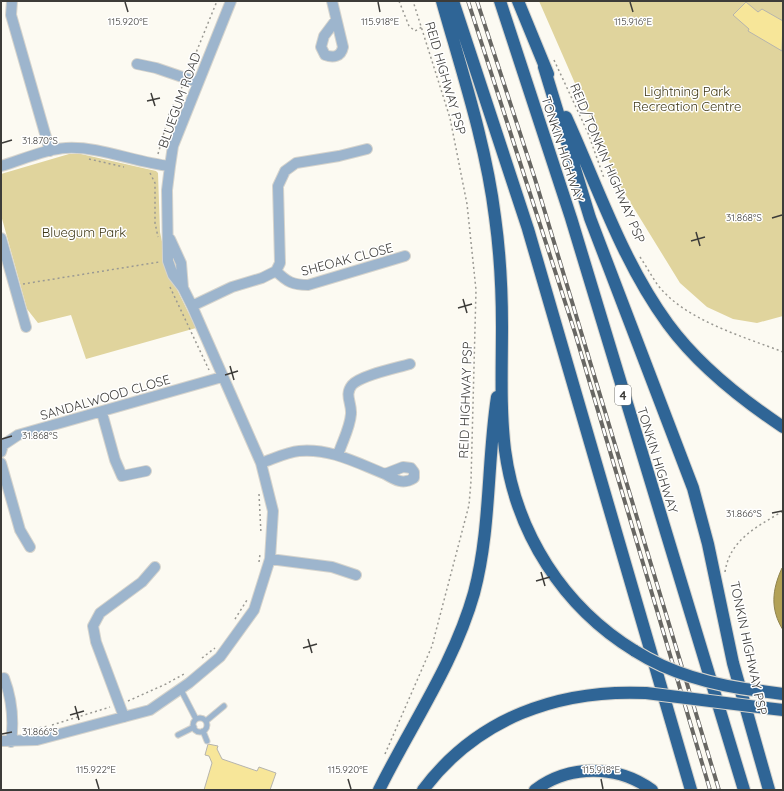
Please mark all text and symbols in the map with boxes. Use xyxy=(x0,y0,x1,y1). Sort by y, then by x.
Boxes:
text: 115.920°E xyxy=(108,15,149,28)
text: 115.918°E xyxy=(361,15,399,28)
text: 115.916°E xyxy=(614,15,652,28)
street label: REID HIGHWAY PSP xyxy=(422,20,470,137)
street label: BLUEGUM ROAD xyxy=(154,50,204,150)
street label: REID/TONKIN HIGHWAY PSP xyxy=(567,81,649,246)
park label: Lightning Park Recreation Centre xyxy=(633,83,741,114)
street label: TONKIN HIGHWAY xyxy=(538,94,588,205)
text: 31.870°S xyxy=(22,134,58,147)
text: 31.868°S xyxy=(726,211,762,224)
park label: Bluegum Park xyxy=(42,224,126,240)
street label: SHEOAK CLOSE xyxy=(299,239,395,279)
street label: REID HIGHWAY PSP xyxy=(455,341,475,459)
street label: SANDALWOOD CLOSE xyxy=(38,371,172,423)
road number: 4 xyxy=(615,385,631,405)
street label: TONKIN HIGHWAY xyxy=(634,405,682,516)
text: 31.868°S xyxy=(22,429,58,442)
text: 31.866°S xyxy=(726,507,762,520)
street label: TONKIN HIGHWAY PSP xyxy=(727,579,771,717)
text: 31.866°S xyxy=(22,725,58,738)
text: 115.922°E xyxy=(76,763,116,776)
text: 115.920°E xyxy=(328,763,369,776)
text: 115.918°E xyxy=(582,763,620,776)

